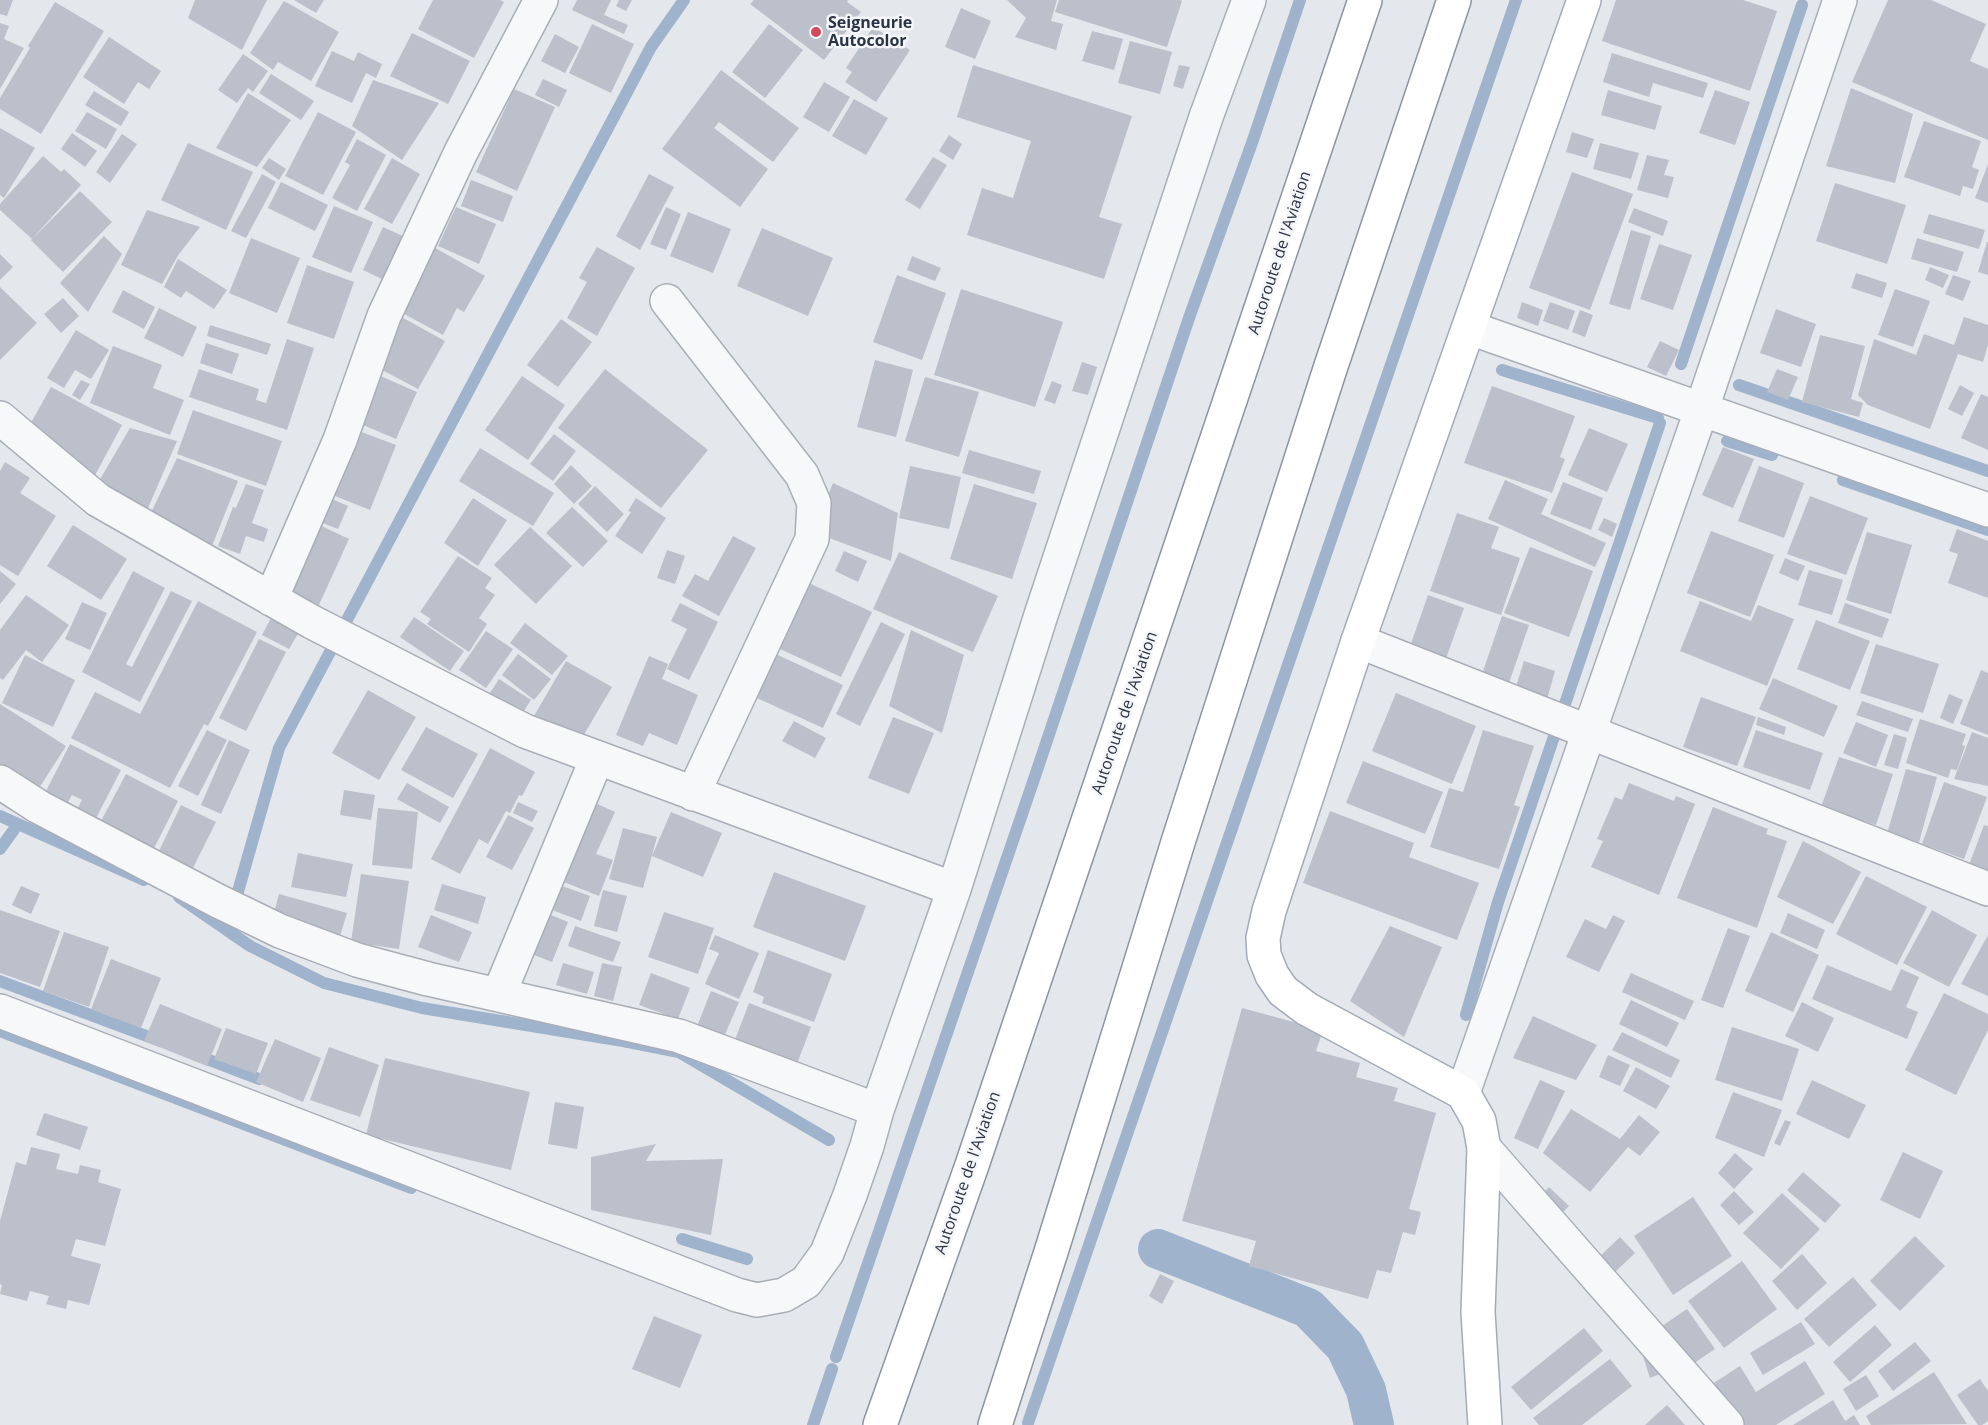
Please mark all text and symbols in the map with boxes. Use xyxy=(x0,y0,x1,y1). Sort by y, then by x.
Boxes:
place label: Seigneurie Autocolor xyxy=(828,13,912,51)
marker: Seigneurie Autocolor xyxy=(809,25,823,39)
street label: Autoroute de l'Aviation xyxy=(1244,169,1316,337)
street label: Autoroute de l'Aviation xyxy=(1088,629,1162,797)
street label: Autoroute de l'Aviation xyxy=(931,1089,1005,1257)

